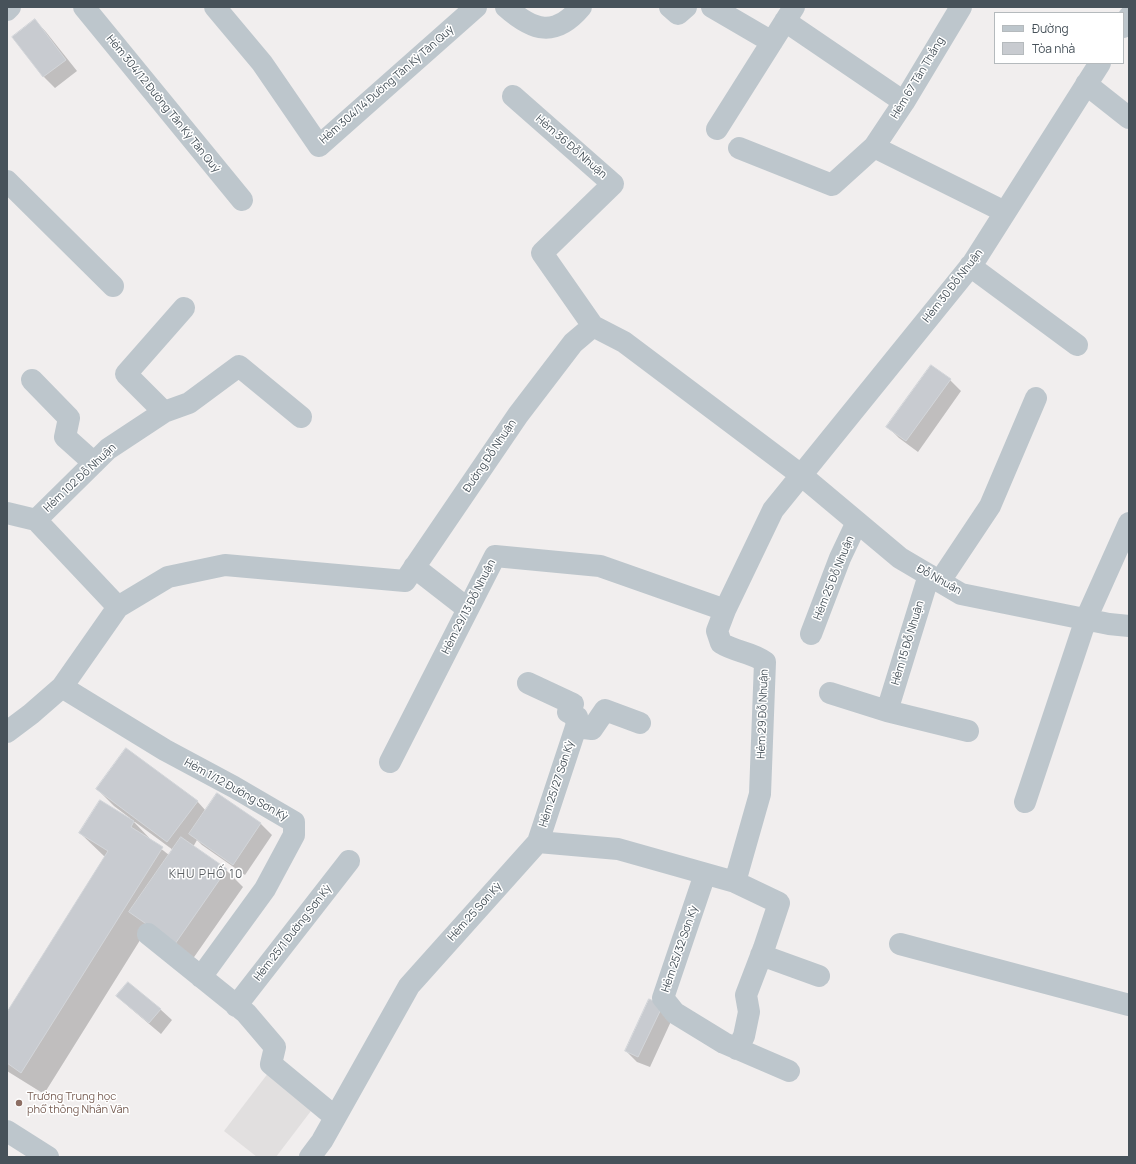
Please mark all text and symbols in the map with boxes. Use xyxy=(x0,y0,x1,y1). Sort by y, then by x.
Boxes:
legend xyxy=(994,12,1124,64)
text: Đường xyxy=(1032,20,1069,37)
street label: Hẻm 304/14 Đường Tân Kỳ Tân Quý xyxy=(317,23,457,147)
street label: Hẻm 304/12 Đường Tân Kỳ Tân Quý xyxy=(103,33,223,175)
street label: Hẻm 67 Tân Thắng xyxy=(888,35,948,121)
text: Tòa nhà xyxy=(1032,40,1075,57)
street label: Hẻm 36 Đỗ Nhuận xyxy=(533,113,609,181)
street label: Hẻm 30 Đỗ Nhuận xyxy=(920,247,986,325)
street label: Đường Đỗ Nhuận xyxy=(461,417,519,495)
street label: Hẻm 102 Đỗ Nhuận xyxy=(41,441,119,515)
street label: Hẻm 25 Đỗ Nhuận xyxy=(811,534,857,622)
street label: Hẻm 29/13 Đỗ Nhuận xyxy=(439,557,499,657)
street label: Đỗ Nhuận xyxy=(914,562,964,598)
street label: Hẻm 15 Đỗ Nhuận xyxy=(889,599,927,687)
street label: Hẻm 29 Đỗ Nhuận xyxy=(755,669,771,759)
street label: Hẻm 25/27 Sơn Kỳ xyxy=(537,739,577,829)
street label: Hẻm 1/12 Đường Sơn Kỳ xyxy=(182,756,290,824)
district label: KHU PHỐ 10 xyxy=(169,868,243,882)
street label: Hẻm 25 Sơn Kỳ xyxy=(445,880,505,944)
street label: Hẻm 25/1 Đường Sơn Kỳ xyxy=(251,882,335,984)
street label: Hẻm 25/32 Sơn Kỳ xyxy=(659,904,701,994)
place label: Trường Trung học phổ thông Nhân Văn xyxy=(27,1090,129,1116)
marker: Trường Trung học phổ thông Nhân Văn xyxy=(14,1098,24,1108)

